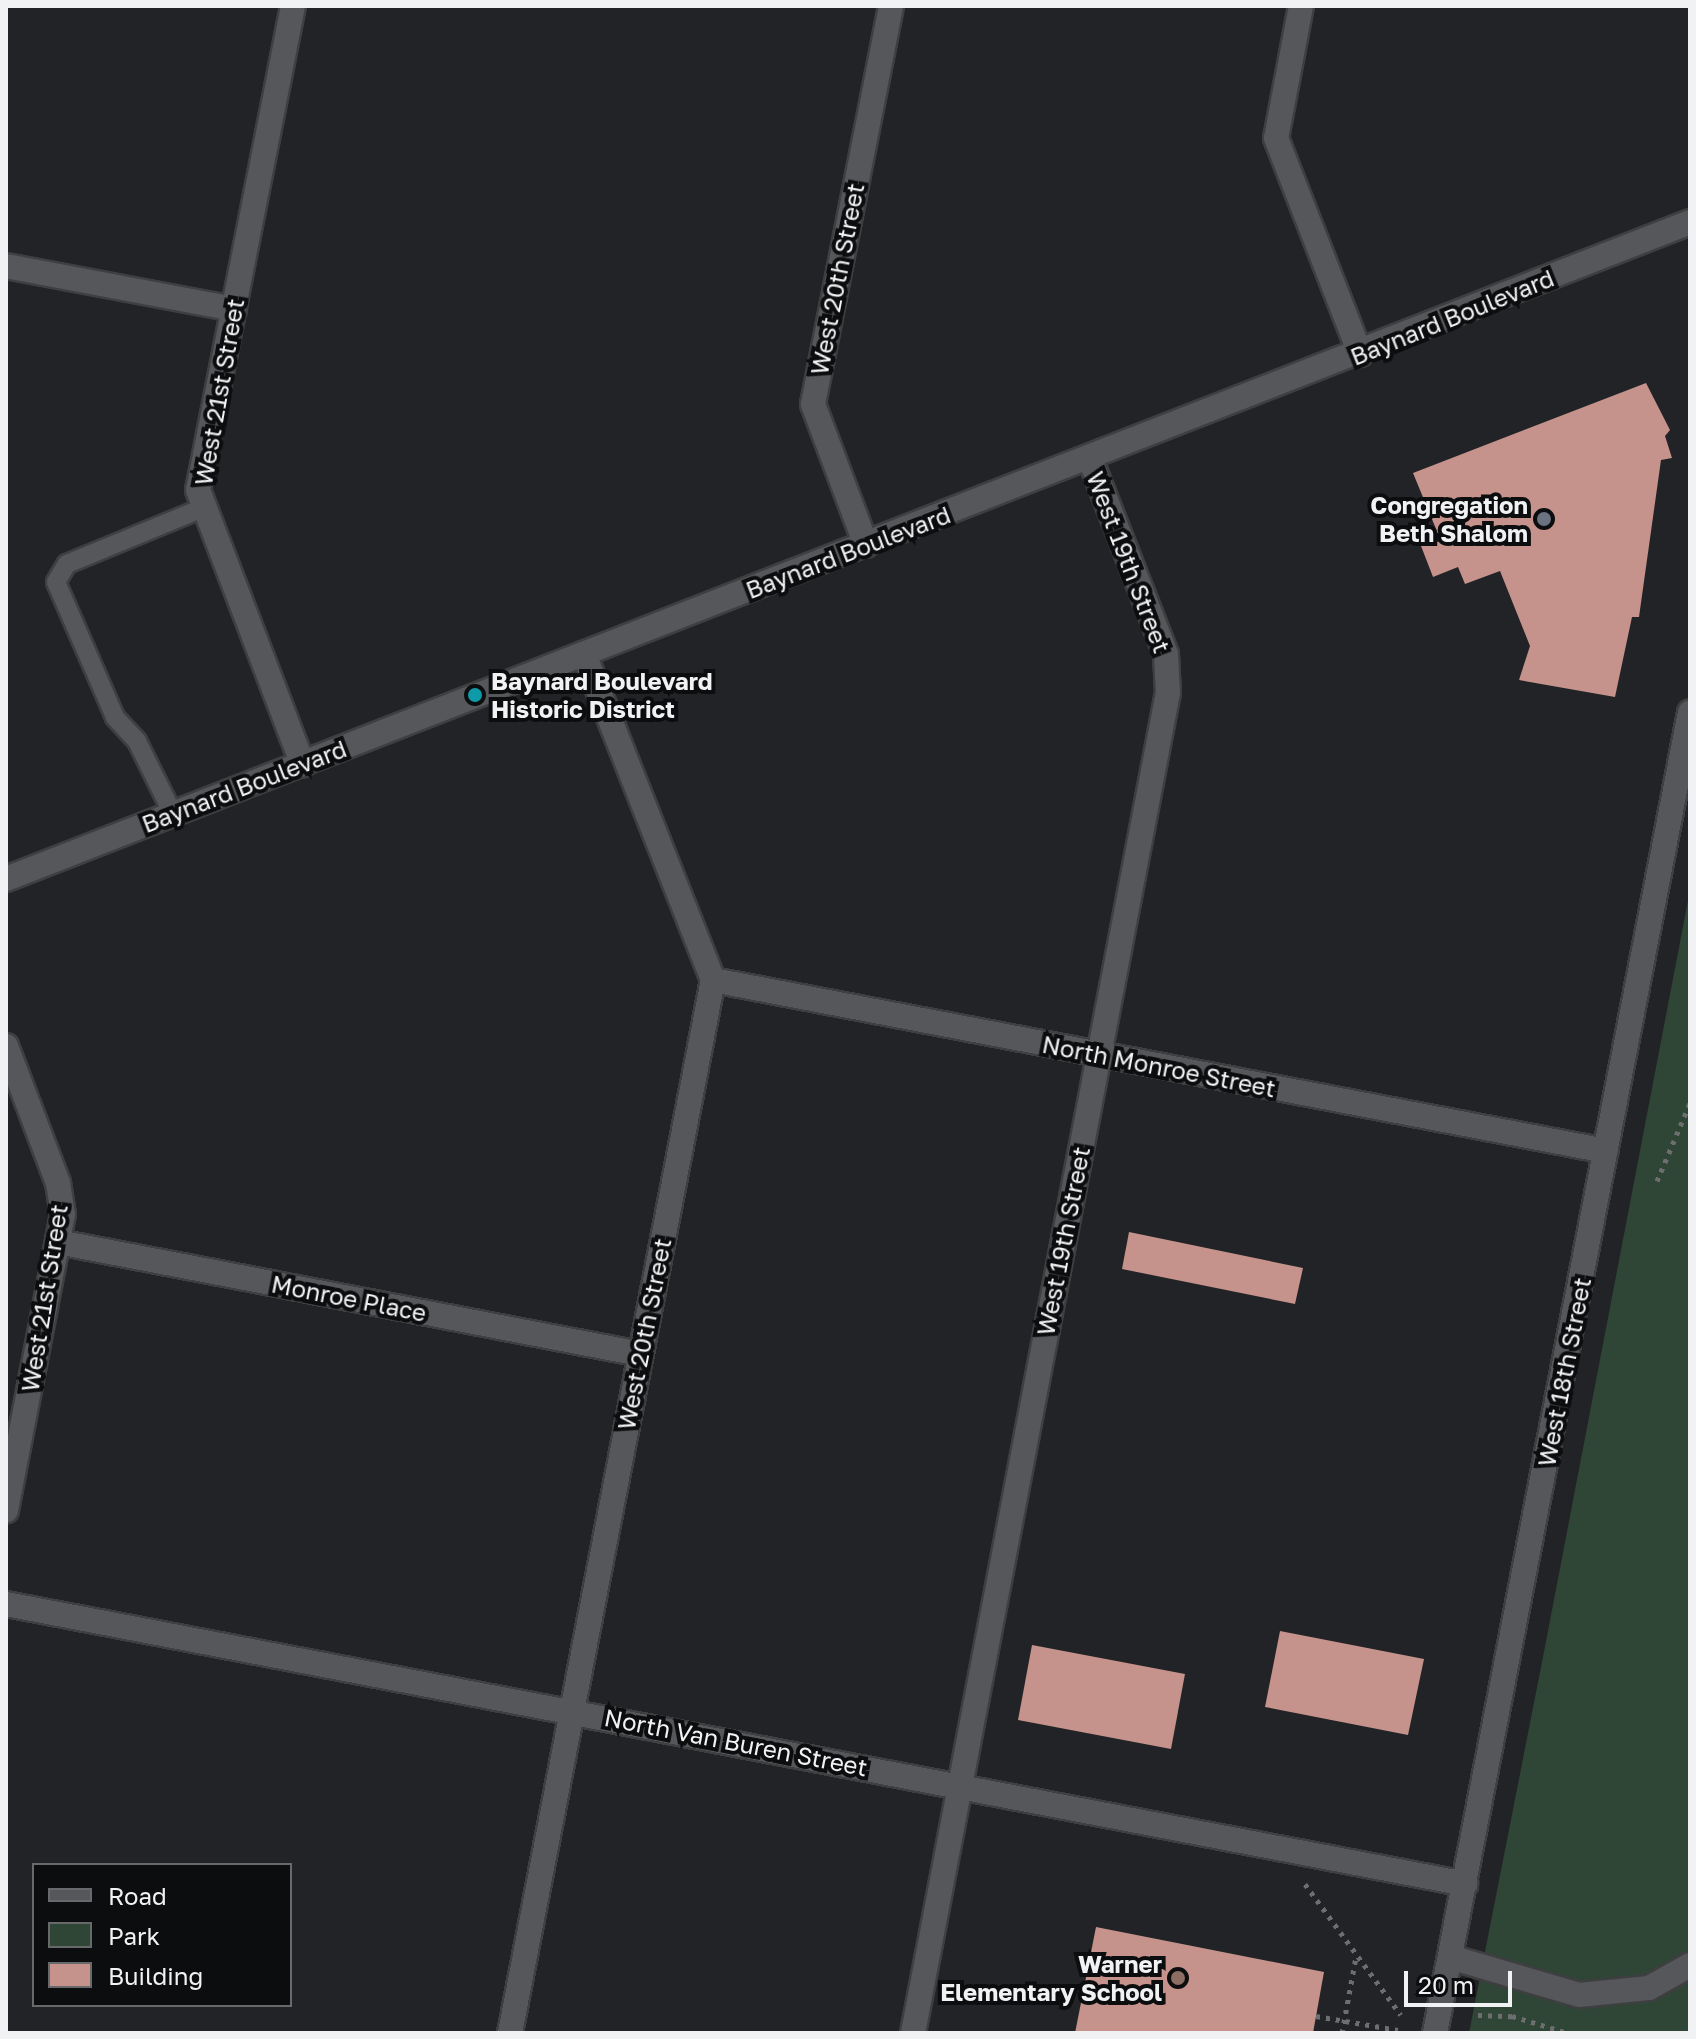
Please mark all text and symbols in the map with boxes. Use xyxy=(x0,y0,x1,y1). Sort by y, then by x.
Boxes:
street label: West 20th Street xyxy=(804,181,870,377)
street label: Baynard Boulevard xyxy=(1346,263,1558,371)
street label: West 21st Street xyxy=(188,296,250,488)
street label: West 19th Street xyxy=(1081,467,1177,657)
place label: Congregation Beth Shalom xyxy=(1370,491,1528,547)
street label: Baynard Boulevard xyxy=(742,500,954,604)
marker: Congregation Beth Shalom xyxy=(1535,510,1553,528)
place label: Baynard Boulevard Historic District xyxy=(491,667,713,723)
marker: Baynard Boulevard Historic District xyxy=(466,686,484,704)
street label: Baynard Boulevard xyxy=(138,734,350,838)
street label: North Monroe Street xyxy=(1040,1029,1278,1103)
street label: West 19th Street xyxy=(1031,1144,1095,1338)
street label: West 21st Street xyxy=(15,1202,73,1394)
street label: West 20th Street xyxy=(611,1236,677,1432)
street label: Monroe Place xyxy=(269,1269,429,1327)
street label: West 18th Street xyxy=(1532,1275,1596,1469)
street label: North Van Buren Street xyxy=(602,1702,870,1782)
legend xyxy=(32,1863,292,2007)
text: Road xyxy=(108,1881,167,1910)
text: Park xyxy=(108,1921,160,1950)
place label: Warner Elementary School xyxy=(940,1950,1162,2006)
scale bar xyxy=(1408,1955,1516,2005)
text: Building xyxy=(108,1961,203,1990)
marker: Warner Elementary School xyxy=(1169,1969,1187,1987)
text: 20 m xyxy=(1418,1970,1474,1999)

